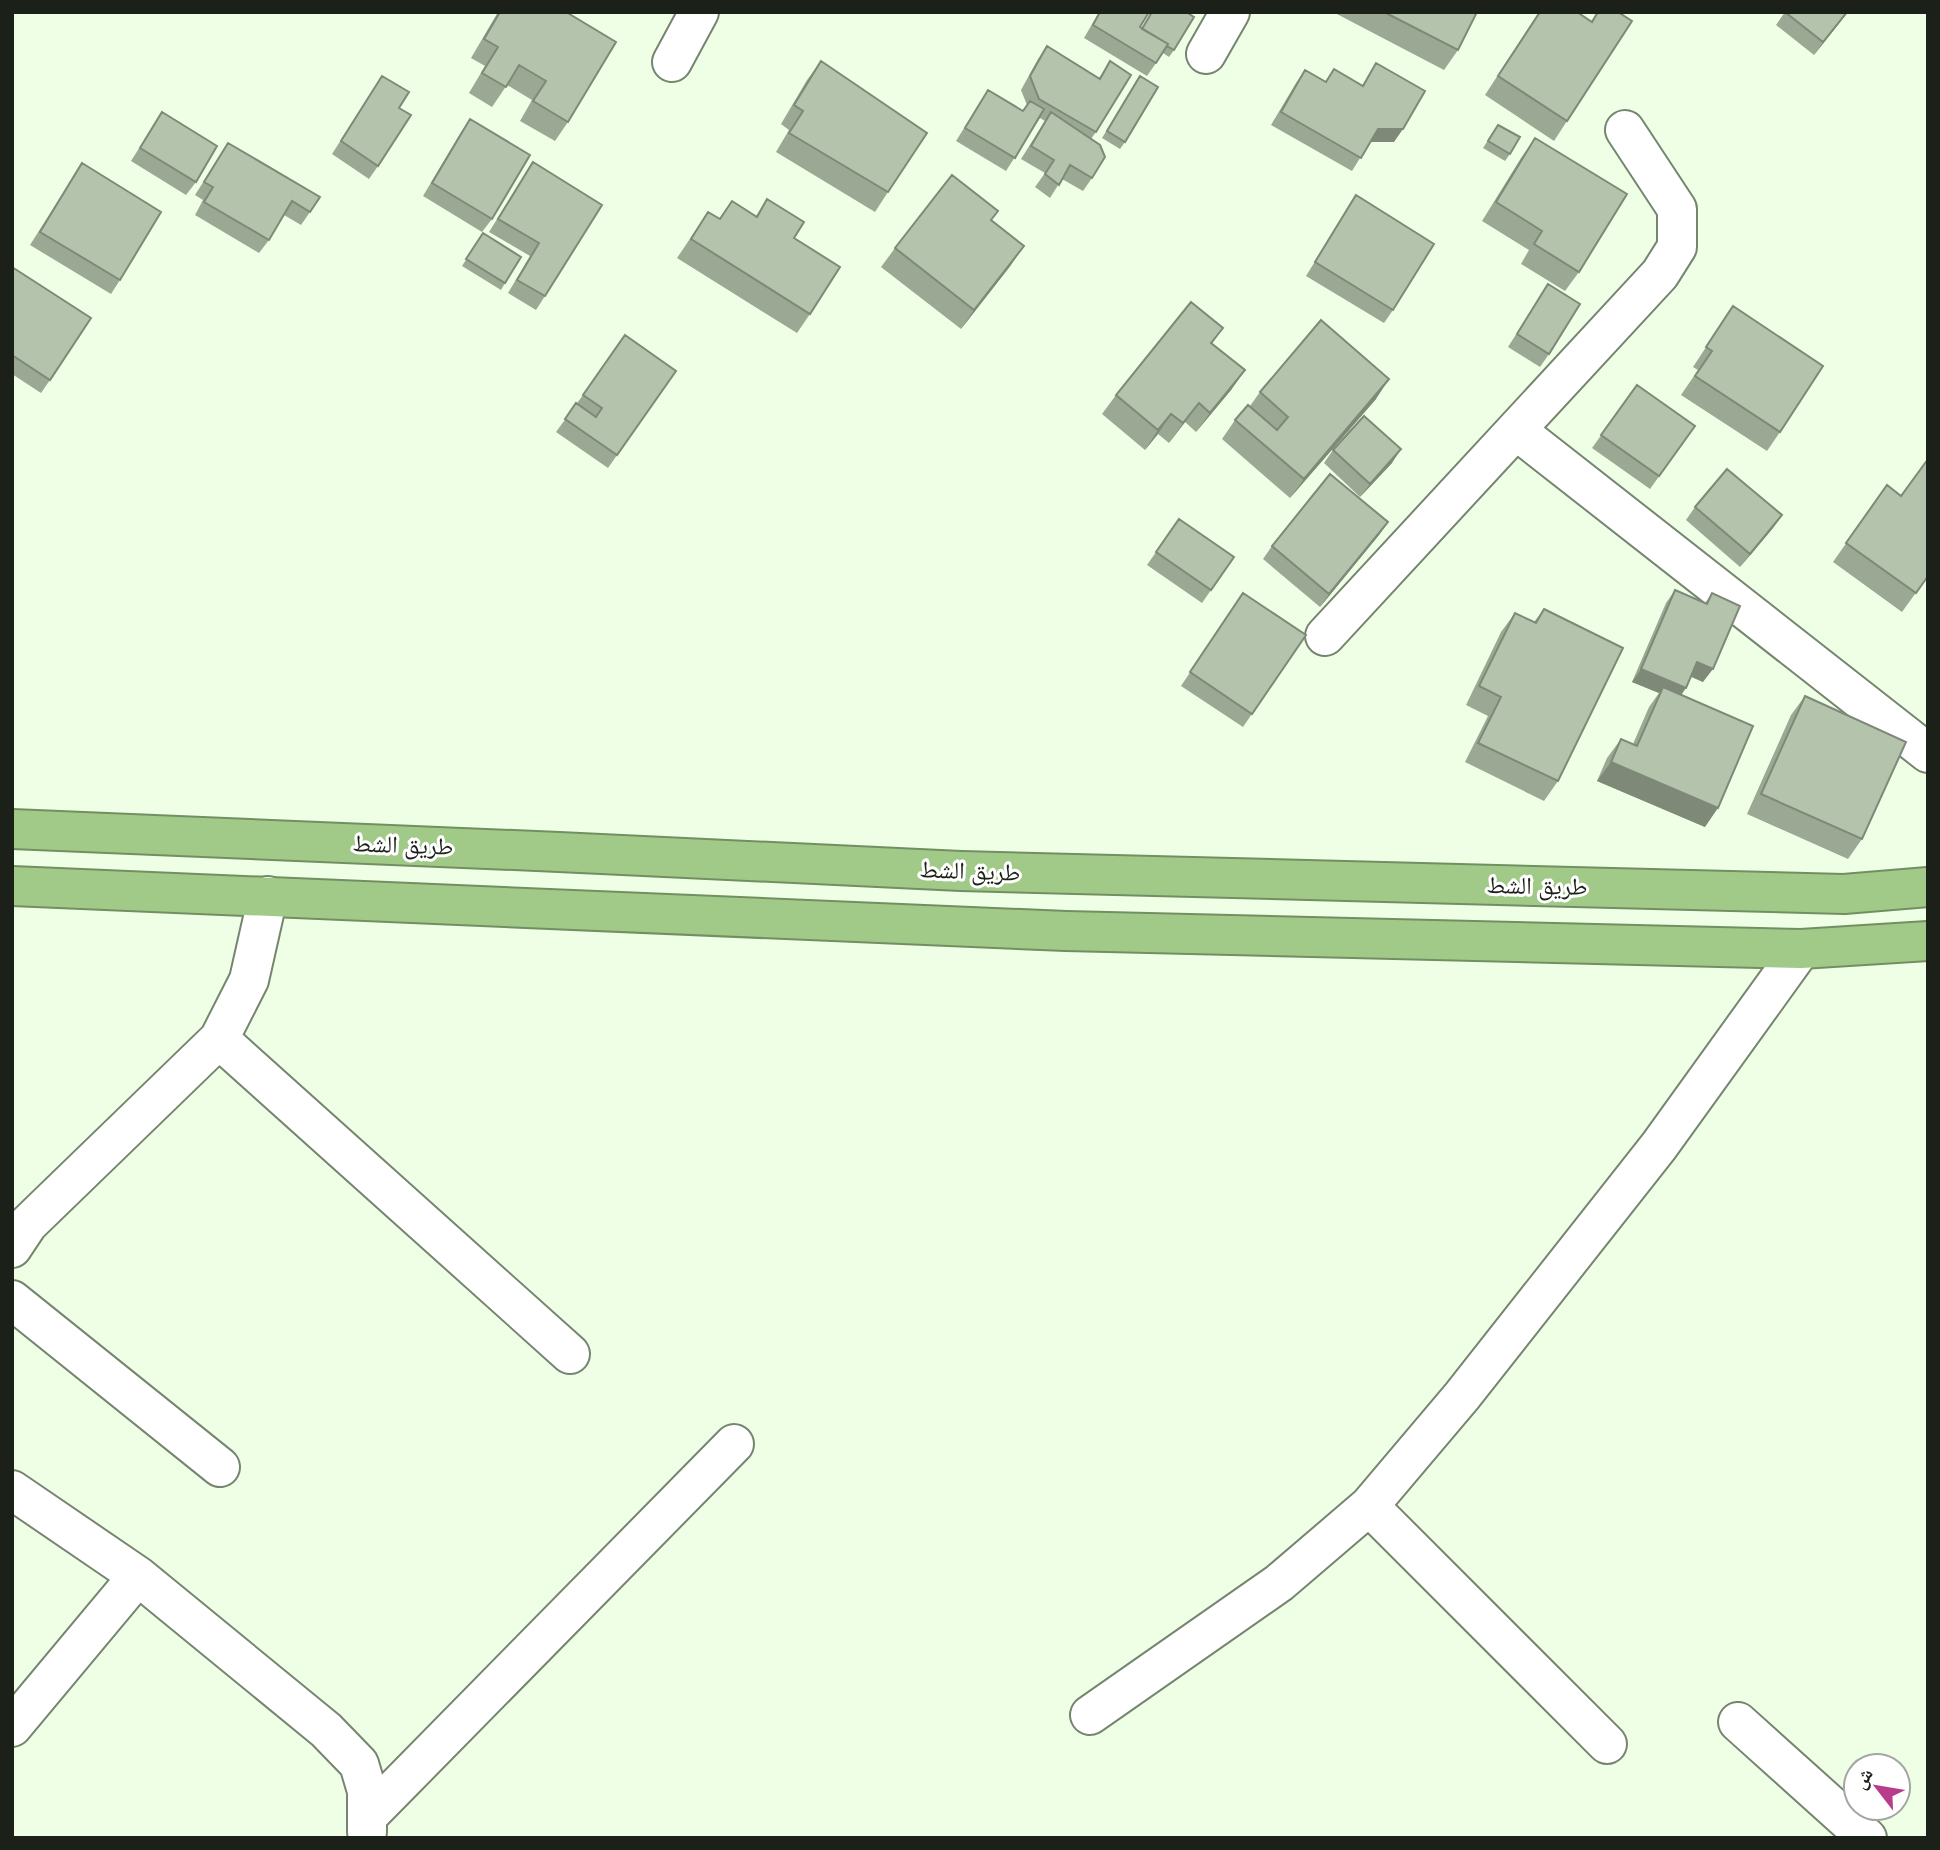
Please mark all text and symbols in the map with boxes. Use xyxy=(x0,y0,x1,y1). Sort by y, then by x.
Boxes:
street label: طريق الشط xyxy=(352,826,454,863)
street label: طريق الشط xyxy=(919,852,1021,889)
street label: طريق الشط xyxy=(1486,868,1588,903)
north arrow xyxy=(1842,1752,1912,1822)
text: ش xyxy=(1846,1763,1880,1794)

